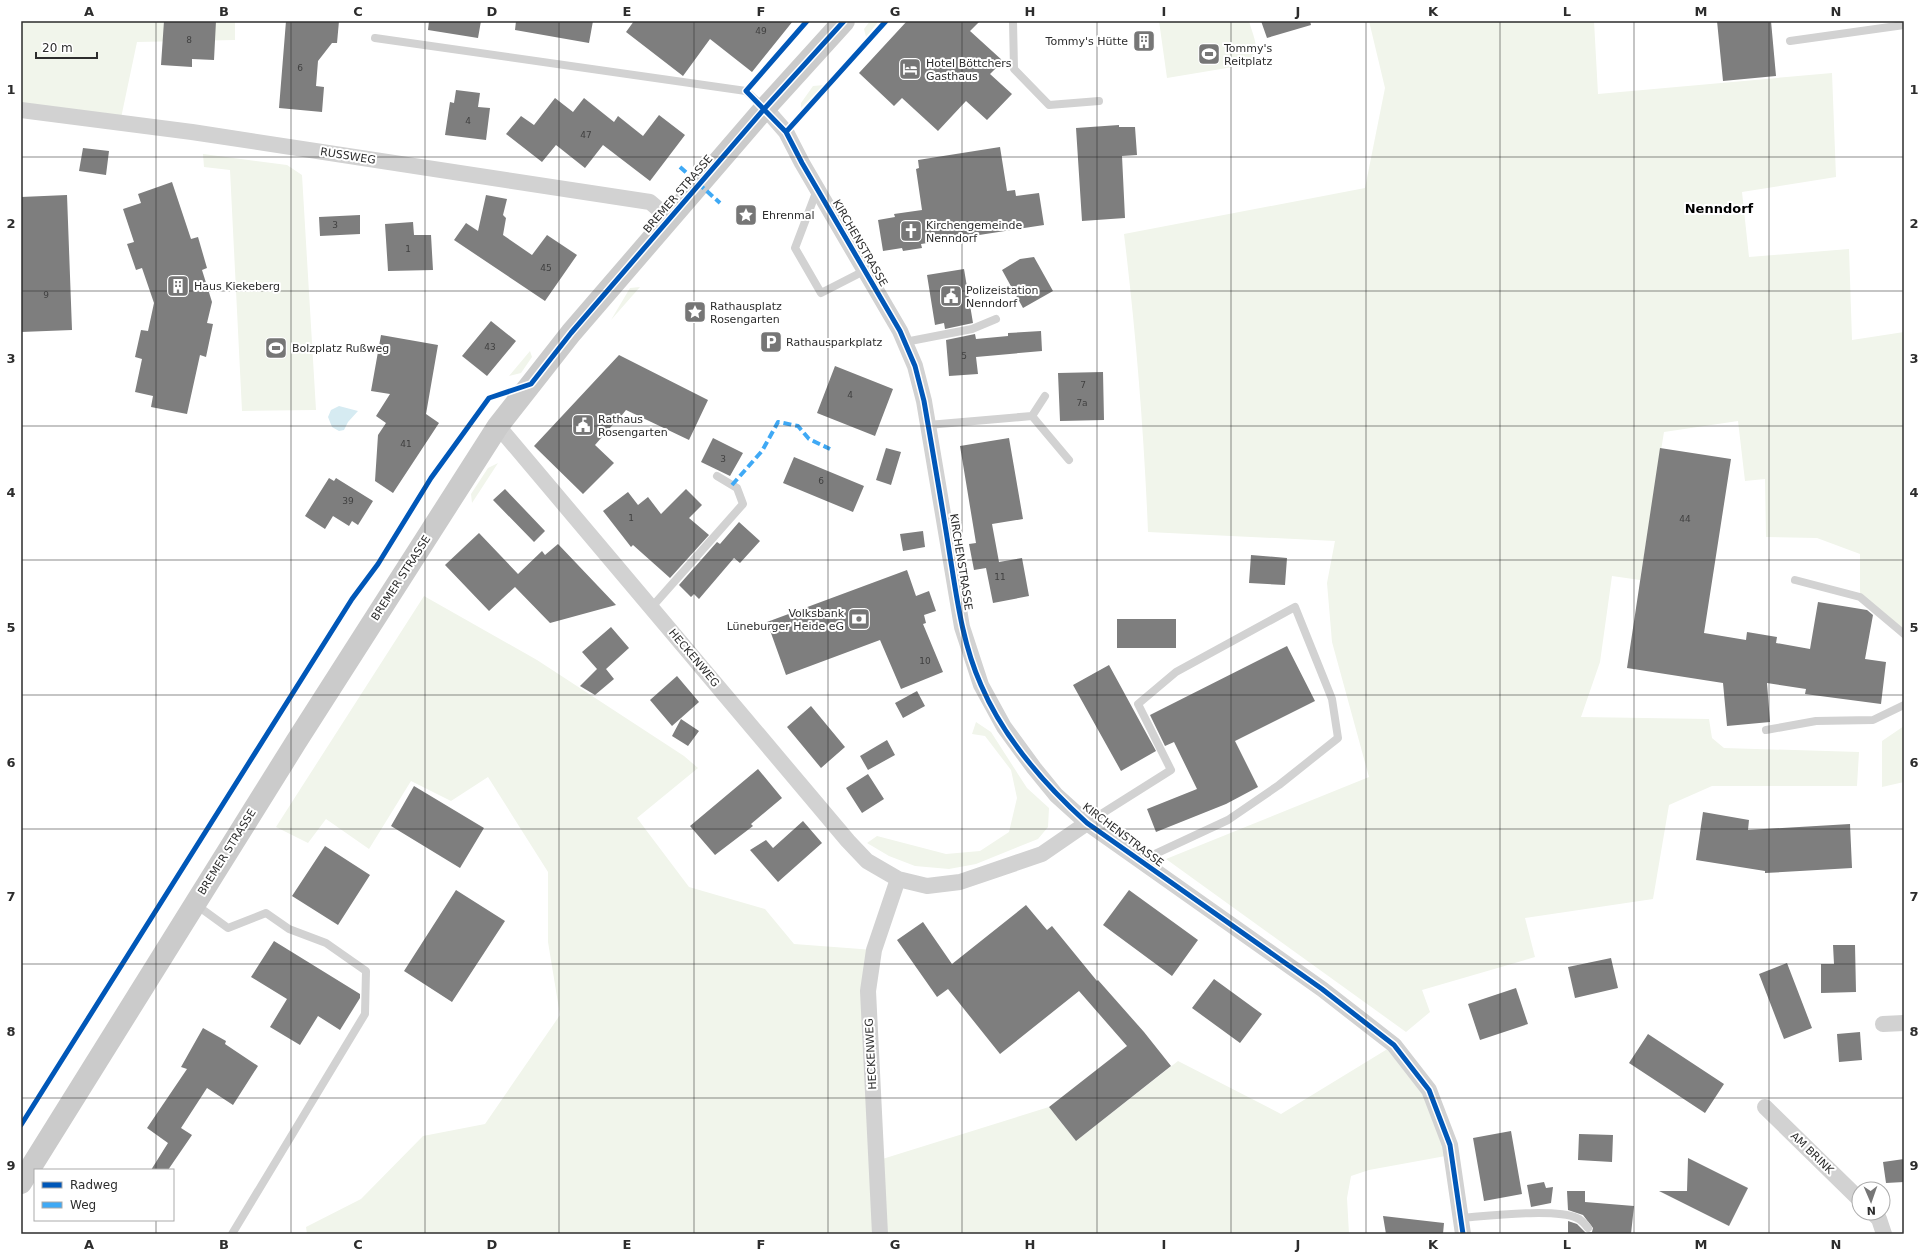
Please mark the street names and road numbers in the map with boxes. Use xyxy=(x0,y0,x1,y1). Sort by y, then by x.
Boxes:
street label: RUSSWEG xyxy=(319,145,377,167)
street label: BREMER STRASSE xyxy=(641,152,715,236)
street label: KIRCHENSTRASSE xyxy=(830,197,890,289)
street label: KIRCHENSTRASSE xyxy=(947,513,975,611)
street label: BREMER STRASSE xyxy=(369,533,433,623)
street label: HECKENWEG xyxy=(666,626,722,690)
street label: KIRCHENSTRASSE xyxy=(1080,800,1166,870)
street label: BREMER STRASSE xyxy=(195,807,259,897)
street label: HECKENWEG xyxy=(863,1018,879,1090)
street label: AM BRINK xyxy=(1788,1129,1837,1177)

